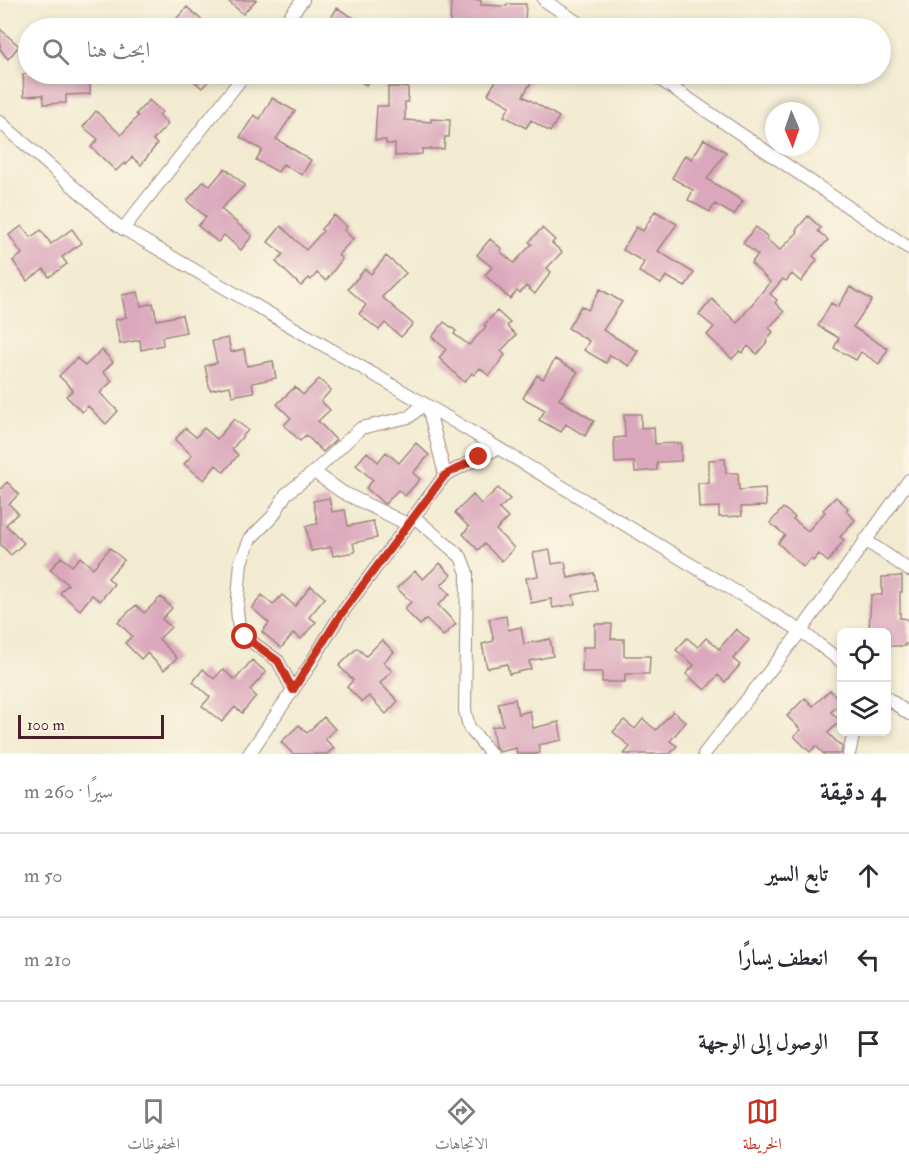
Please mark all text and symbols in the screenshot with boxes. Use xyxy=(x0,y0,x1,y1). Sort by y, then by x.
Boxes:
search box xyxy=(18,18,891,84)
icon: search xyxy=(39,35,72,68)
text: ابحث هنا xyxy=(87,36,150,64)
north arrow xyxy=(765,102,819,156)
route end xyxy=(465,443,491,469)
route start xyxy=(231,623,257,649)
map controls xyxy=(837,628,891,736)
button: locate xyxy=(837,628,891,682)
button: layers xyxy=(837,682,891,736)
scale bar xyxy=(18,712,164,740)
text: 100 m xyxy=(27,715,65,735)
text: 4 دقيقة xyxy=(820,776,885,808)
text: سيرًا · 260 m xyxy=(24,779,113,804)
icon: ahead xyxy=(852,859,885,892)
text: تابع السير xyxy=(766,860,828,888)
text: 50 m xyxy=(24,863,63,888)
icon: left xyxy=(852,943,885,976)
text: انعطف يسارًا xyxy=(738,944,828,972)
text: 210 m xyxy=(24,947,71,972)
icon: arrive xyxy=(852,1027,885,1060)
text: الوصول إلى الوجهة xyxy=(698,1028,828,1056)
tab: المحفوظات xyxy=(127,1095,180,1159)
tab: الاتجاهات xyxy=(435,1095,488,1159)
tab: الخريطة xyxy=(743,1095,782,1159)

